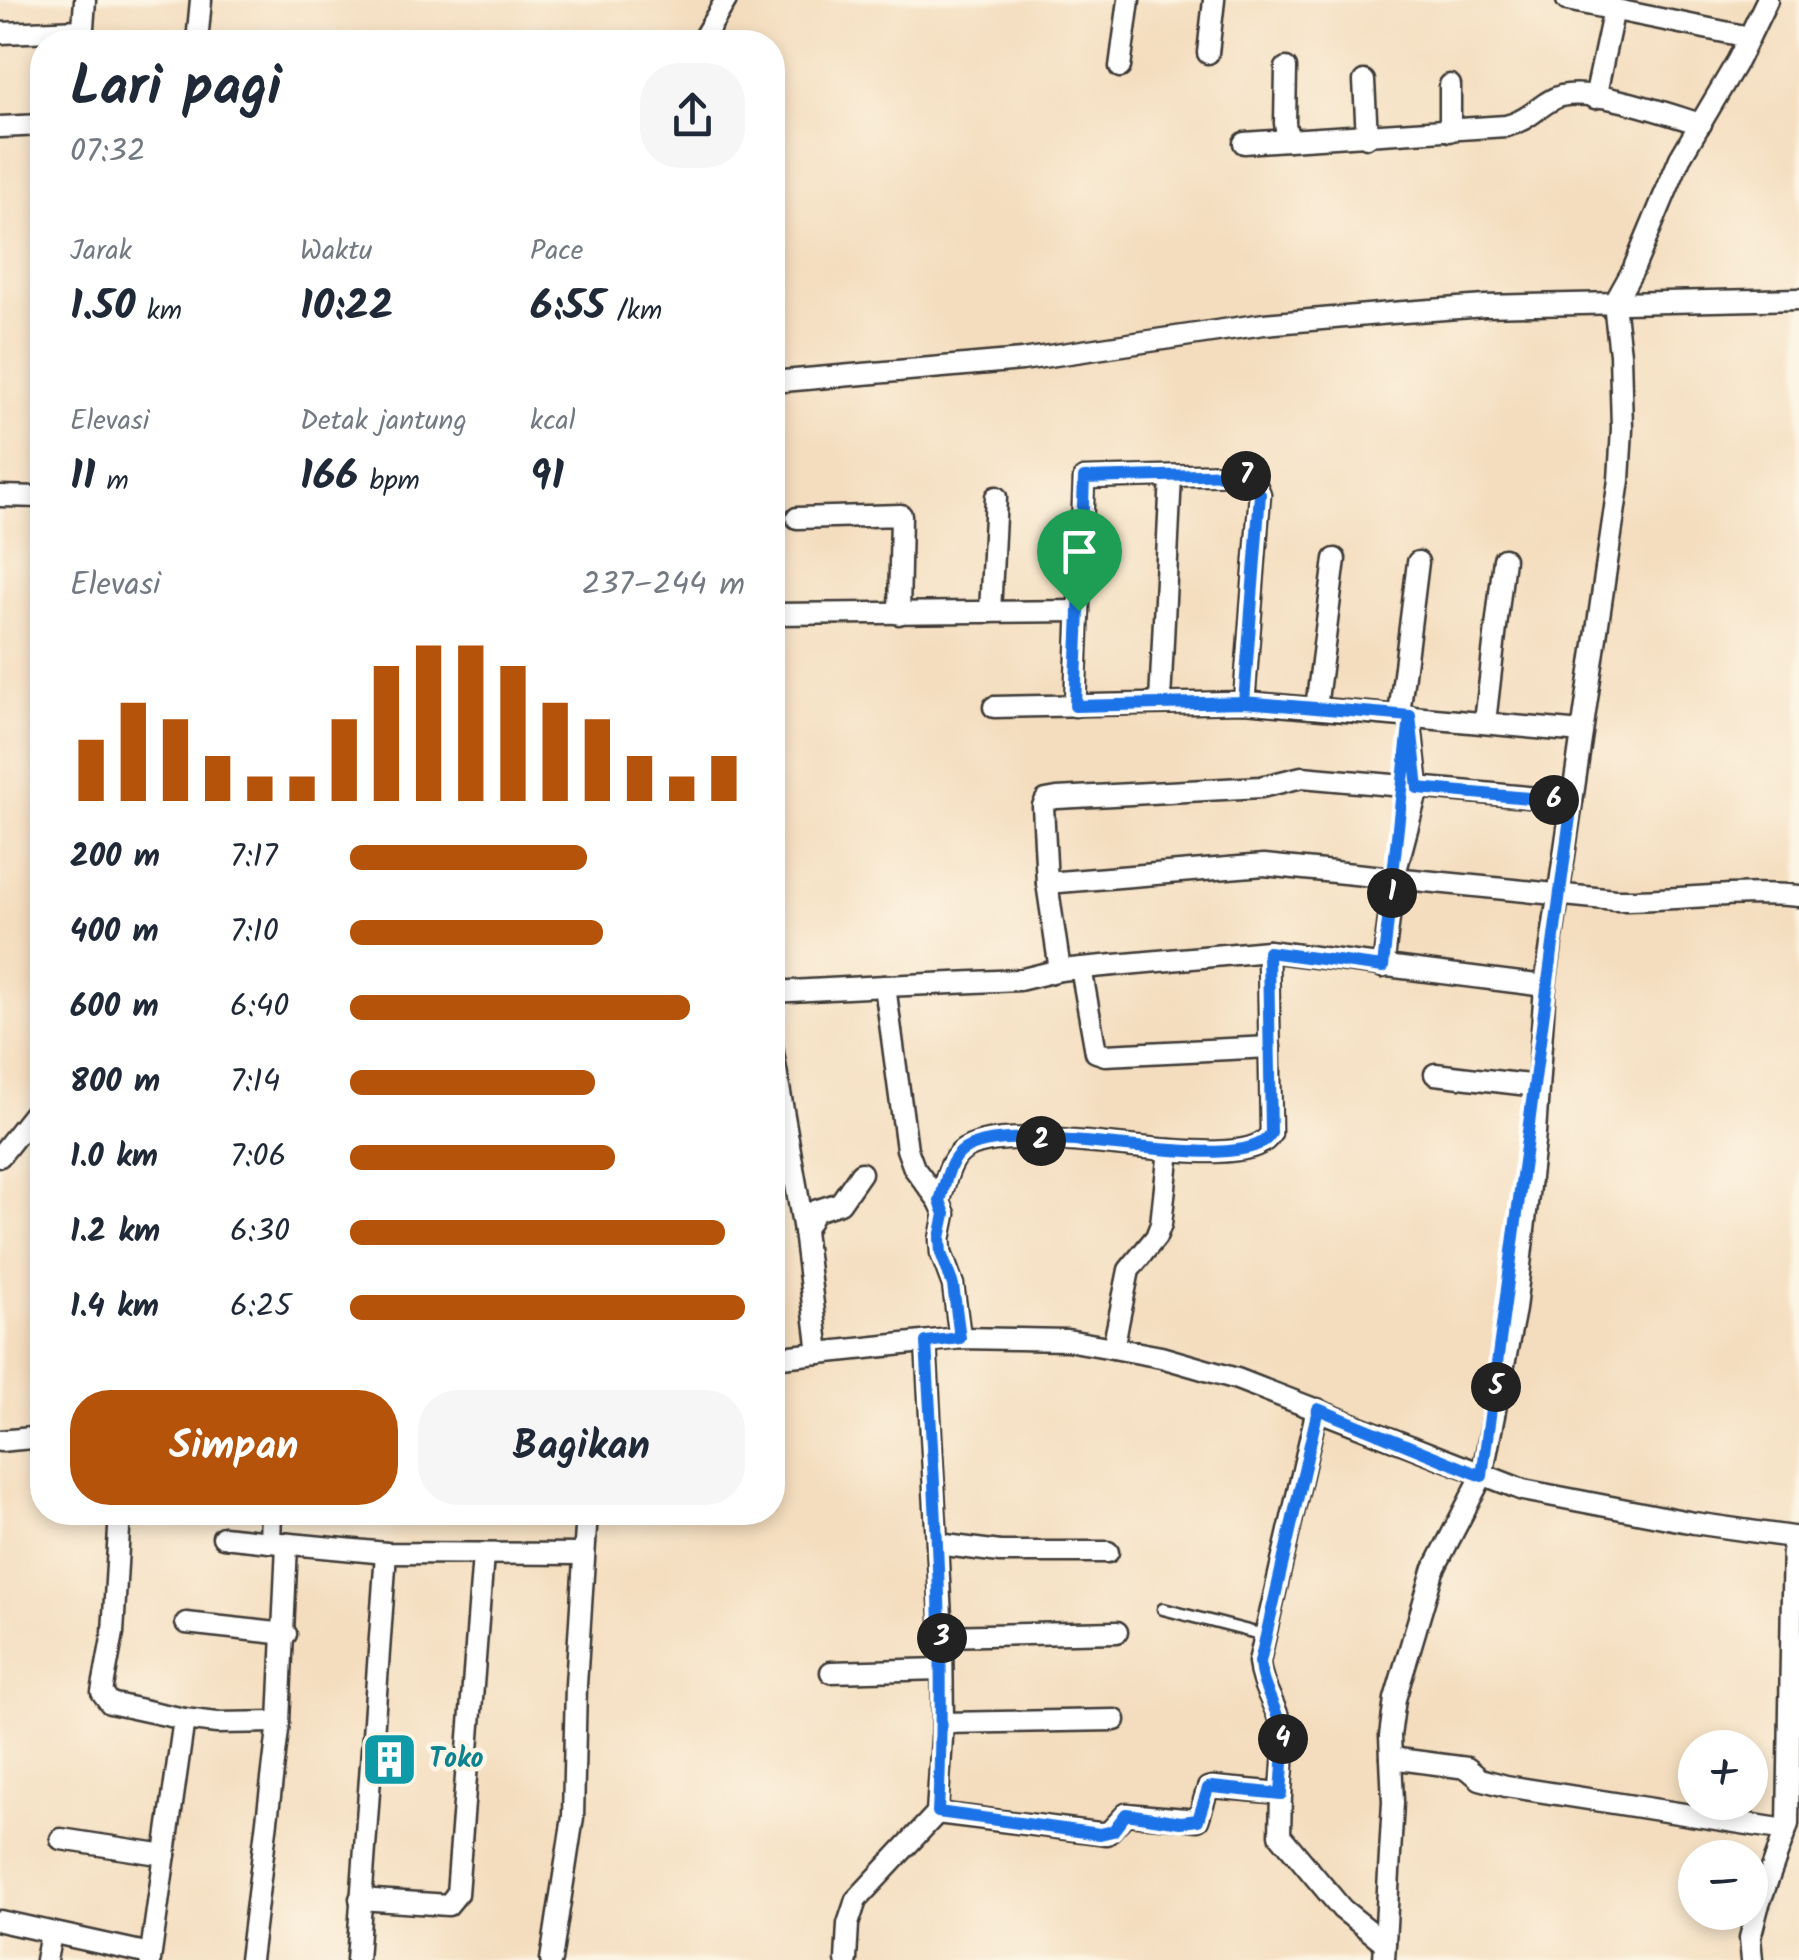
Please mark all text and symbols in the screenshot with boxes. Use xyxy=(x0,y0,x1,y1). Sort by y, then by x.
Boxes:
text: Lari pagi xyxy=(70,46,282,133)
button: share xyxy=(640,63,745,168)
text: 07:32 xyxy=(70,127,146,178)
text: Jarak xyxy=(70,229,132,274)
text: Waktu xyxy=(300,229,372,274)
text: Pace xyxy=(530,229,583,274)
text: 1.50 xyxy=(70,274,135,341)
text: 10:22 xyxy=(300,274,394,341)
text: 6:55 xyxy=(530,274,606,341)
text: km xyxy=(135,289,182,334)
text: /km xyxy=(606,289,662,334)
text: Elevasi xyxy=(70,399,149,444)
text: Detak jantung xyxy=(300,399,467,444)
text: kcal xyxy=(530,399,576,444)
text: 11 xyxy=(70,444,95,511)
text: 166 xyxy=(300,444,358,511)
text: 91 xyxy=(530,444,564,511)
pin: 7 xyxy=(1221,451,1271,501)
text: 7 xyxy=(1239,453,1253,498)
text: m xyxy=(95,459,129,504)
text: bpm xyxy=(358,459,420,504)
pin xyxy=(1037,509,1122,612)
icon: arrive xyxy=(1052,524,1107,579)
text: Elevasi xyxy=(70,560,161,611)
text: 237–244 m xyxy=(582,560,745,611)
pin: 6 xyxy=(1529,775,1579,825)
text: 6 xyxy=(1546,777,1562,822)
text: 200 m xyxy=(70,832,160,883)
text: 7:17 xyxy=(230,832,277,883)
pin: 1 xyxy=(1367,868,1417,918)
text: 1 xyxy=(1388,870,1396,915)
text: 400 m xyxy=(70,907,159,958)
text: 7:10 xyxy=(230,907,279,958)
text: 600 m xyxy=(70,982,159,1033)
text: 6:40 xyxy=(230,982,289,1033)
text: 800 m xyxy=(70,1057,160,1108)
text: 7:14 xyxy=(230,1057,280,1108)
pin: 2 xyxy=(1016,1116,1066,1166)
text: 2 xyxy=(1033,1118,1049,1163)
text: 1.0 km xyxy=(70,1132,158,1183)
text: 7:06 xyxy=(230,1132,286,1183)
text: 1.2 km xyxy=(70,1207,160,1258)
text: 6:30 xyxy=(230,1207,290,1258)
text: 1.4 km xyxy=(70,1282,159,1333)
text: 6:25 xyxy=(230,1282,291,1333)
pin: 5 xyxy=(1471,1362,1521,1412)
text: 5 xyxy=(1489,1364,1503,1409)
button: Simpan xyxy=(70,1390,398,1505)
button: Bagikan xyxy=(418,1390,745,1505)
pin: 3 xyxy=(917,1613,967,1663)
text: 3 xyxy=(934,1615,950,1660)
pin: 4 xyxy=(1258,1714,1308,1764)
text: 4 xyxy=(1275,1716,1291,1761)
building icon: Toko xyxy=(360,1729,420,1789)
map controls xyxy=(1678,1730,1768,1930)
button: + xyxy=(1678,1730,1768,1820)
place label: Toko xyxy=(429,1737,484,1782)
button: − xyxy=(1678,1840,1768,1930)

